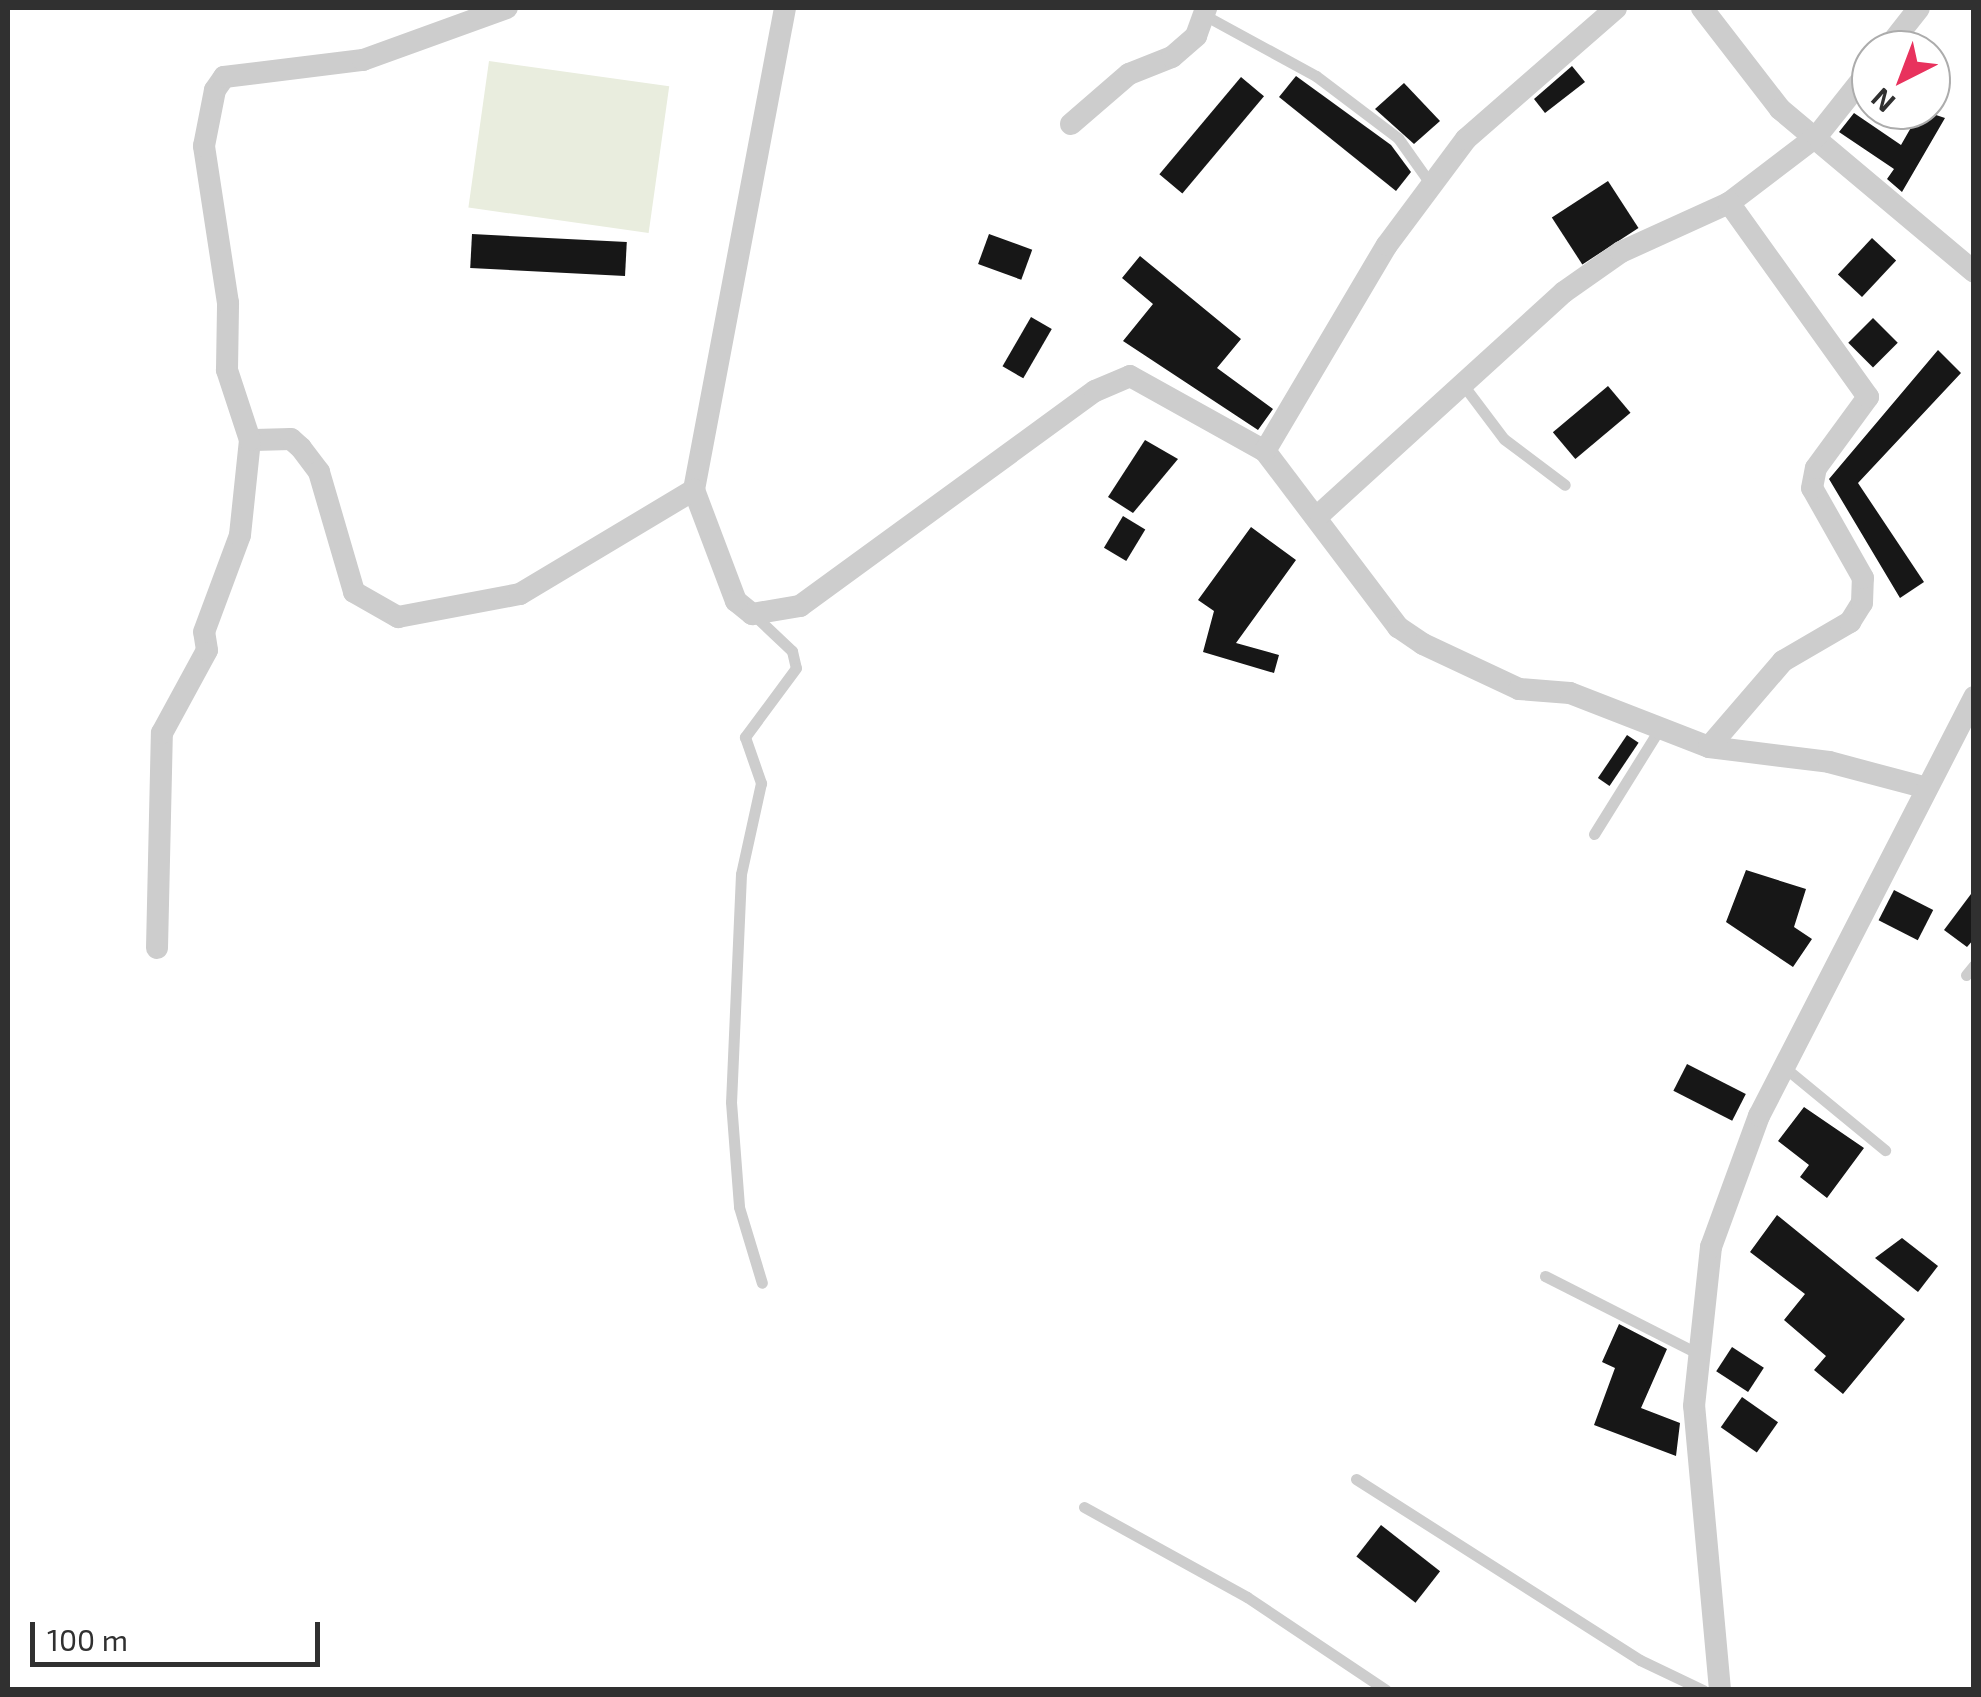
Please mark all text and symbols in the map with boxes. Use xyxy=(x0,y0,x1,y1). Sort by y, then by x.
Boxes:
north arrow xyxy=(1851,30,1951,130)
text: N xyxy=(1863,81,1901,120)
scale bar xyxy=(35,1602,325,1664)
text: 100 m xyxy=(47,1621,128,1657)

